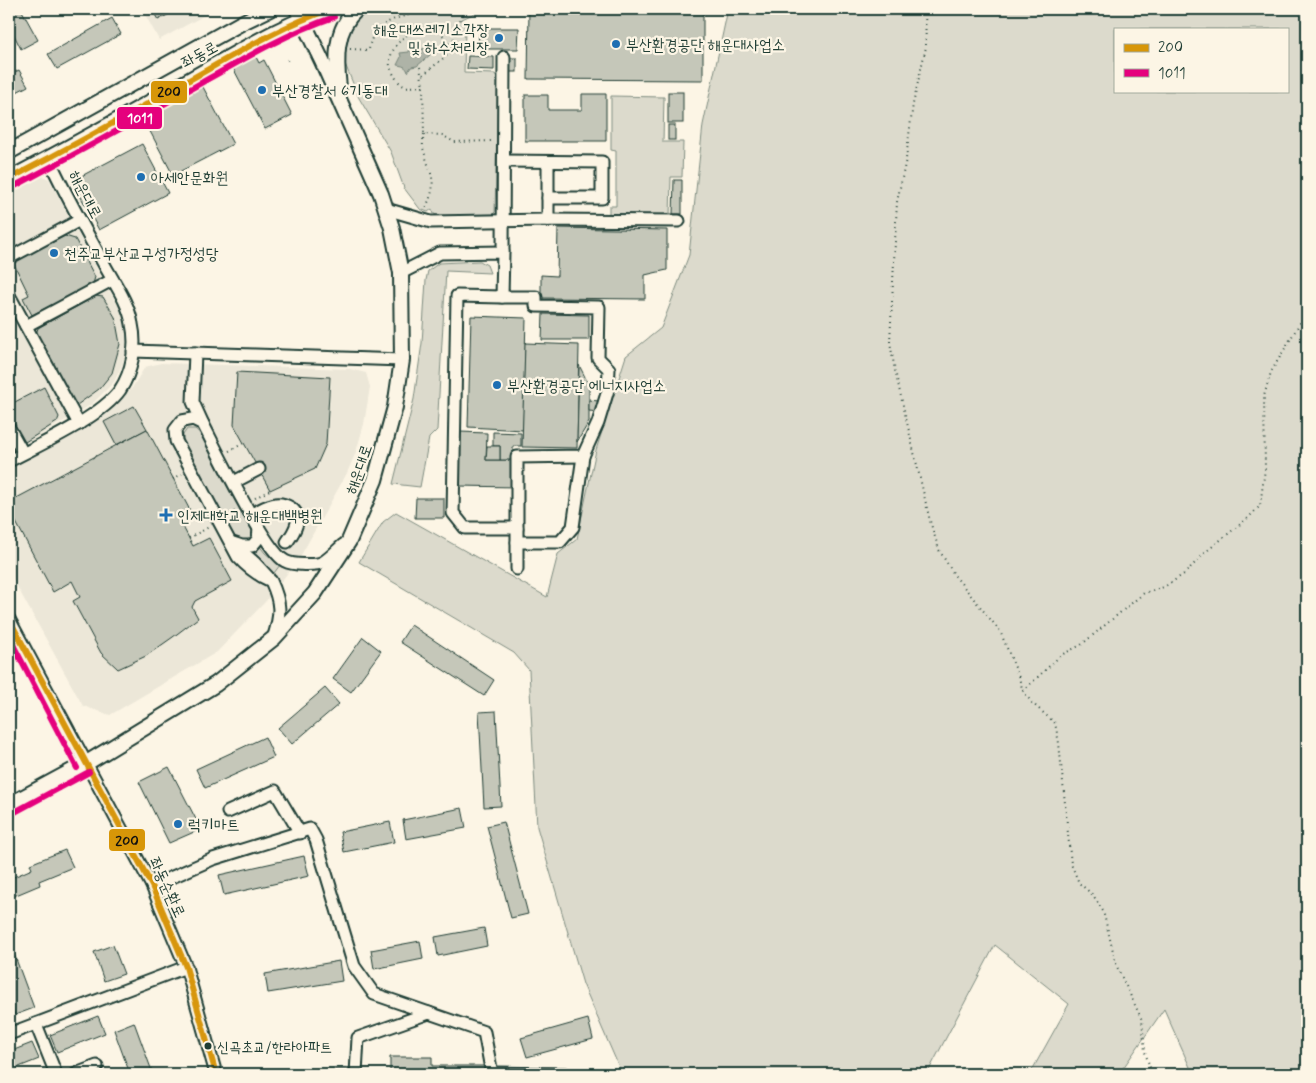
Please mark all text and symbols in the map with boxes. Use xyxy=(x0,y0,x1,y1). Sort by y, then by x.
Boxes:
place label: 해운대쓰레기소각장 및 하수처리장 xyxy=(373,20,489,59)
legend xyxy=(1114,28,1288,92)
marker: 해운대쓰레기소각장 및 하수처리장 xyxy=(493,32,505,44)
place label: 부산환경공단 해운대사업소 xyxy=(626,35,785,56)
street label: 좌동로 xyxy=(178,37,222,74)
marker: 부산환경공단 해운대사업소 xyxy=(610,38,622,50)
text: 200 xyxy=(1158,38,1183,58)
text: 1011 xyxy=(1158,64,1186,84)
line badge: 200 xyxy=(150,80,188,104)
place label: 부산경찰서 6기동대 xyxy=(272,81,388,102)
text: 200 xyxy=(157,83,181,101)
marker: 부산경찰서 6기동대 xyxy=(256,84,268,96)
line badge: 1011 xyxy=(116,106,163,130)
text: 1011 xyxy=(127,110,153,128)
street label: 해운대로 xyxy=(63,167,106,222)
place label: 아세안문화원 xyxy=(151,168,228,189)
marker: 아세안문화원 xyxy=(135,171,147,183)
place label: 천주교부산교구성가정성당 xyxy=(64,244,219,265)
marker: 천주교부산교구성가정성당 xyxy=(48,247,60,259)
place label: 부산환경공단 에너지사업소 xyxy=(507,376,666,397)
marker: 부산환경공단 에너지사업소 xyxy=(491,379,503,391)
street label: 해운대로 xyxy=(341,442,378,497)
place label: 인제대학교 해운대백병원 xyxy=(177,506,323,527)
marker: 인제대학교 해운대백병원 xyxy=(159,508,173,522)
place label: 럭키마트 xyxy=(188,815,240,836)
marker: 럭키마트 xyxy=(172,818,184,830)
line badge: 200 xyxy=(108,828,146,852)
text: 200 xyxy=(115,832,139,850)
street label: 좌동순환로 xyxy=(144,854,190,921)
place label: 신곡초교/한라아파트 xyxy=(217,1038,332,1058)
marker: 신곡초교/한라아파트 xyxy=(203,1041,213,1051)

